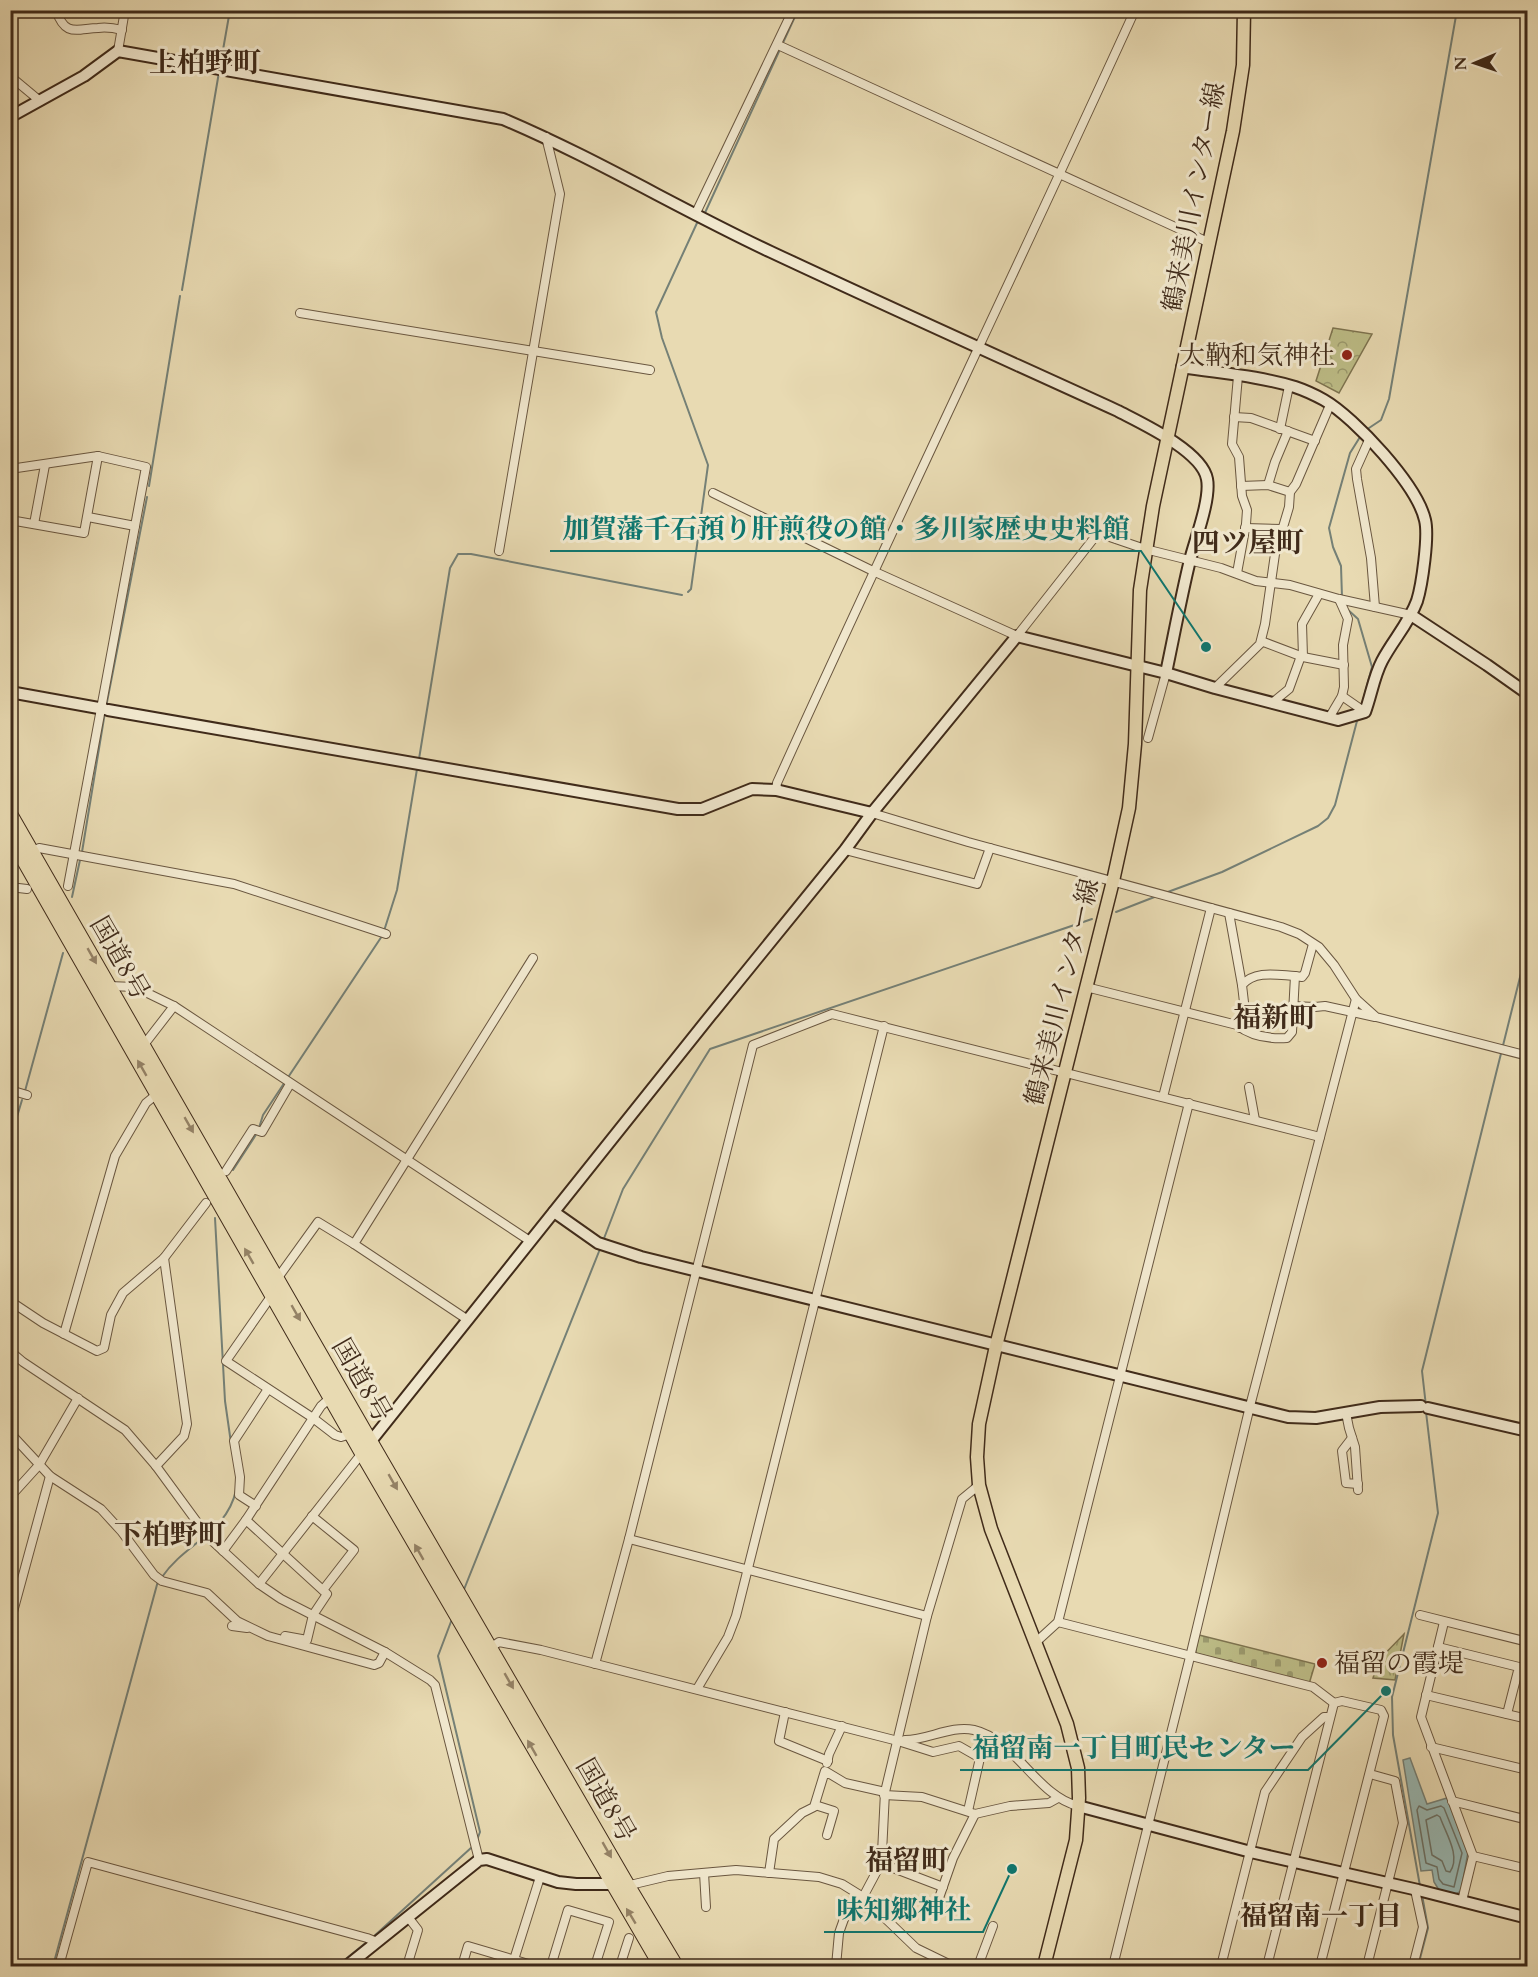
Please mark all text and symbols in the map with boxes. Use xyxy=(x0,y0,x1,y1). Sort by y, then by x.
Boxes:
north arrow xyxy=(1445,33,1505,93)
district label: 上柏野町 xyxy=(149,44,261,82)
text: N xyxy=(1450,56,1472,71)
street label: 鶴来美川インター線 xyxy=(1155,79,1233,315)
place label: 大靹和気神社 xyxy=(1179,338,1335,373)
marker: 大靹和気神社 xyxy=(1340,348,1354,362)
callout: 加賀藩千石預り肝煎役の館・多川家歴史史料館 xyxy=(550,506,1141,551)
text: 加賀藩千石預り肝煎役の館・多川家歴史史料館 xyxy=(563,511,1130,548)
district label: 四ツ屋町 xyxy=(1192,524,1304,562)
street label: 鶴来美川インター線 xyxy=(1017,875,1107,1109)
street label: 国道8号 xyxy=(82,910,158,1006)
one-way arrow xyxy=(86,948,97,964)
district label: 福新町 xyxy=(1233,999,1317,1037)
one-way arrow xyxy=(137,1060,148,1076)
one-way arrow xyxy=(183,1117,194,1133)
one-way arrow xyxy=(244,1247,254,1264)
one-way arrow xyxy=(291,1305,301,1322)
street label: 国道8号 xyxy=(324,1332,400,1428)
one-way arrow xyxy=(388,1474,399,1490)
district label: 下柏野町 xyxy=(114,1516,226,1554)
one-way arrow xyxy=(414,1543,424,1560)
place label: 福留の霞堤 xyxy=(1334,1646,1464,1681)
marker: 福留の霞堤 xyxy=(1315,1656,1329,1670)
one-way arrow xyxy=(504,1673,514,1690)
callout: 福留南一丁目町民センター xyxy=(960,1725,1308,1770)
text: 福留南一丁目町民センター xyxy=(973,1730,1295,1767)
one-way arrow xyxy=(527,1740,538,1756)
street label: 国道8号 xyxy=(568,1752,644,1848)
one-way arrow xyxy=(601,1842,612,1858)
district label: 福留町 xyxy=(865,1842,949,1880)
callout: 味知郷神社 xyxy=(824,1887,983,1932)
text: 味知郷神社 xyxy=(837,1892,972,1929)
district label: 福留南一丁目 xyxy=(1240,1898,1402,1935)
one-way arrow xyxy=(625,1908,636,1924)

